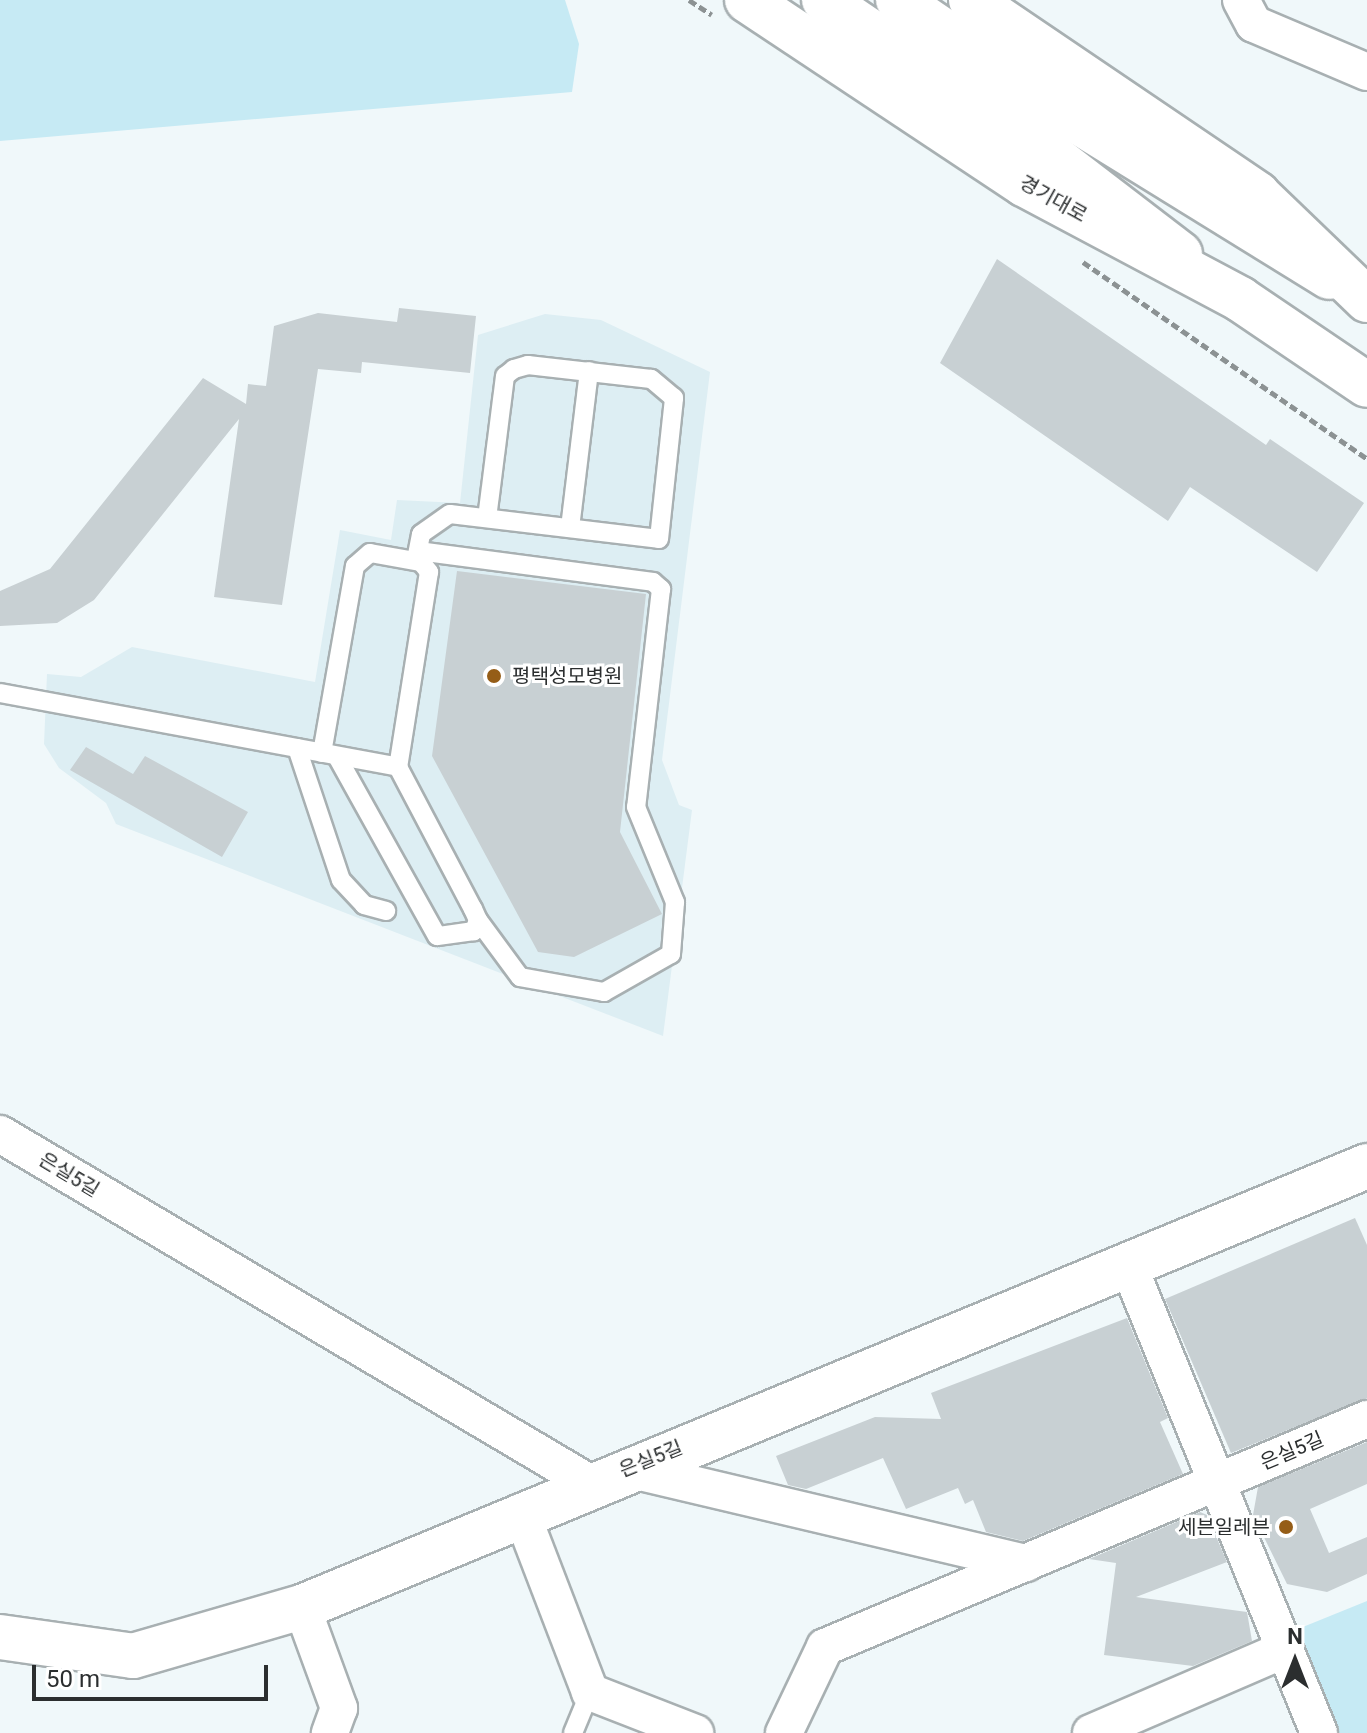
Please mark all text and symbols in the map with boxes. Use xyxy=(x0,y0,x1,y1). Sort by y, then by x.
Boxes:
street label: 경기대로 xyxy=(1015,171,1091,227)
place label: 평택성모병원 xyxy=(512,664,622,688)
marker: 평택성모병원 xyxy=(483,665,505,687)
street label: 은실5길 xyxy=(34,1148,104,1202)
street label: 은실5길 xyxy=(1257,1427,1327,1475)
street label: 은실5길 xyxy=(616,1435,686,1483)
place label: 세븐일레븐 xyxy=(1178,1515,1270,1539)
marker: 세븐일레븐 xyxy=(1277,1518,1295,1536)
north arrow xyxy=(1255,1621,1335,1701)
text: N xyxy=(1287,1624,1303,1649)
scale bar xyxy=(36,1649,272,1699)
text: 50 m xyxy=(46,1665,100,1693)

